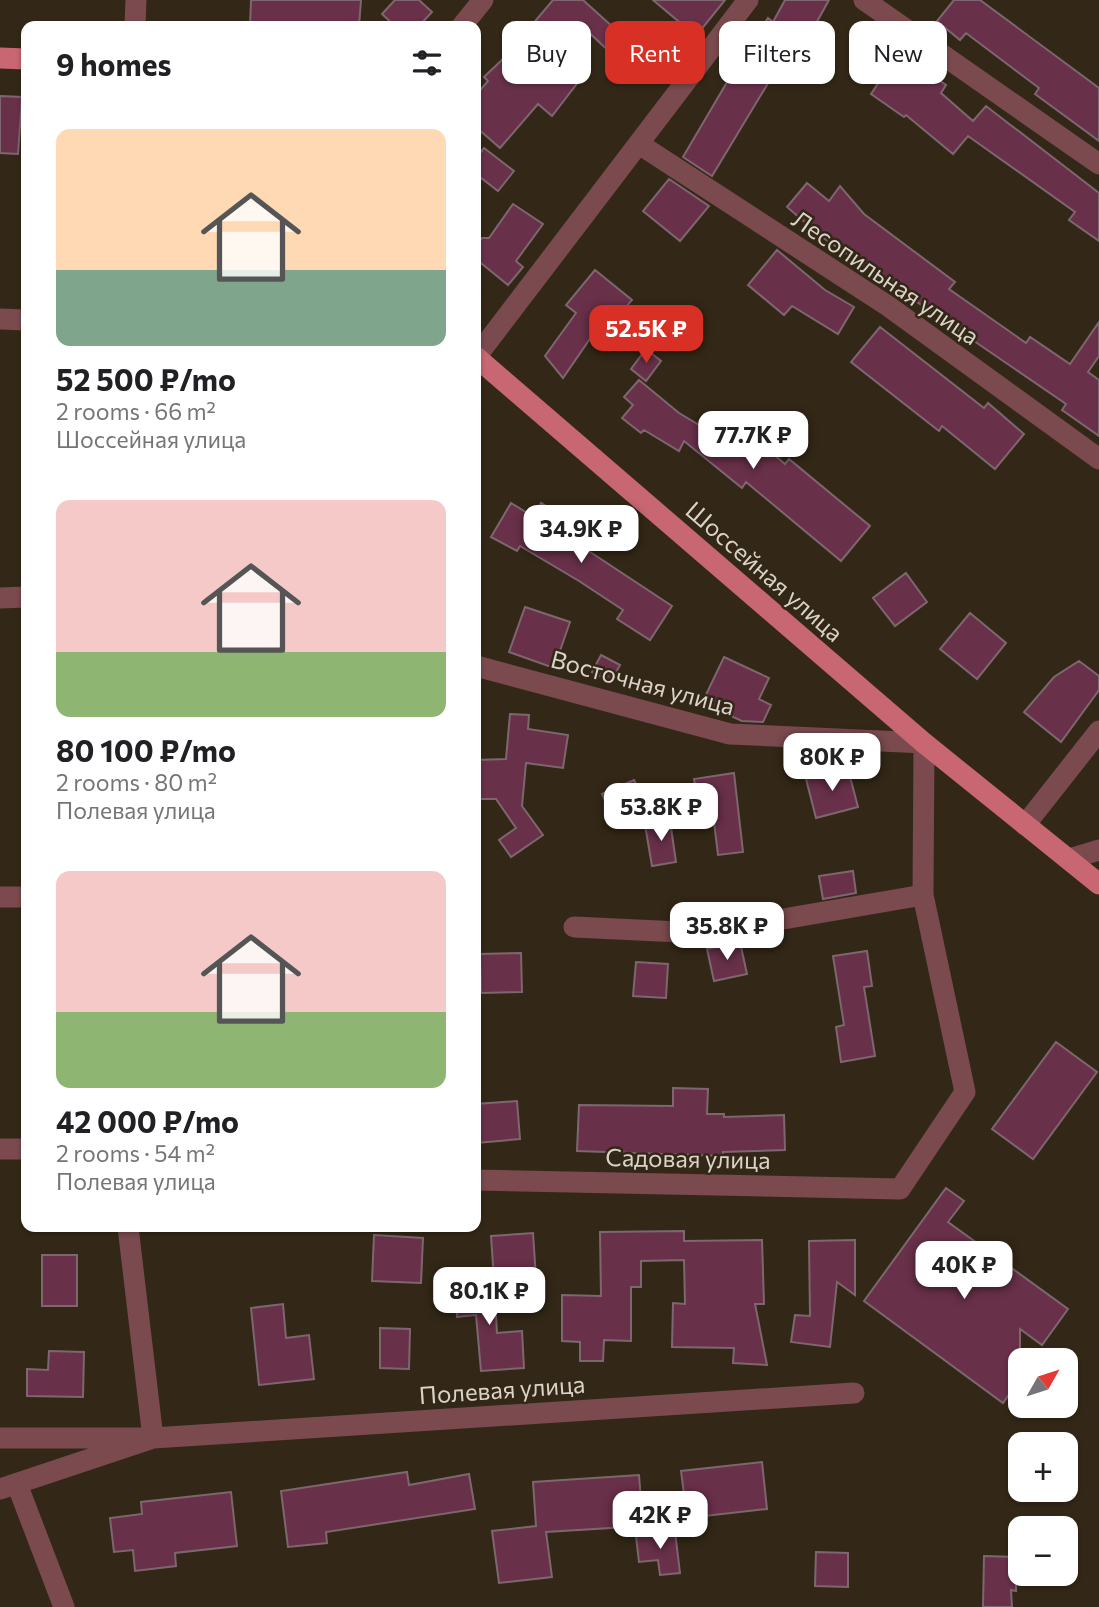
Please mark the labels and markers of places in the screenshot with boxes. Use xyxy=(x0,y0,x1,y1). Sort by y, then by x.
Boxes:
pin: 52.5K ₽ xyxy=(581,306,711,365)
pin: 77.7K ₽ xyxy=(688,412,818,471)
pin: 34.9K ₽ xyxy=(516,505,646,565)
pin: 80K ₽ xyxy=(783,734,881,793)
pin: 53.8K ₽ xyxy=(596,784,726,843)
pin: 35.8K ₽ xyxy=(662,902,792,962)
pin: 40K ₽ xyxy=(915,1242,1013,1301)
pin: 80.1K ₽ xyxy=(424,1268,554,1327)
pin: 42K ₽ xyxy=(611,1492,709,1551)

